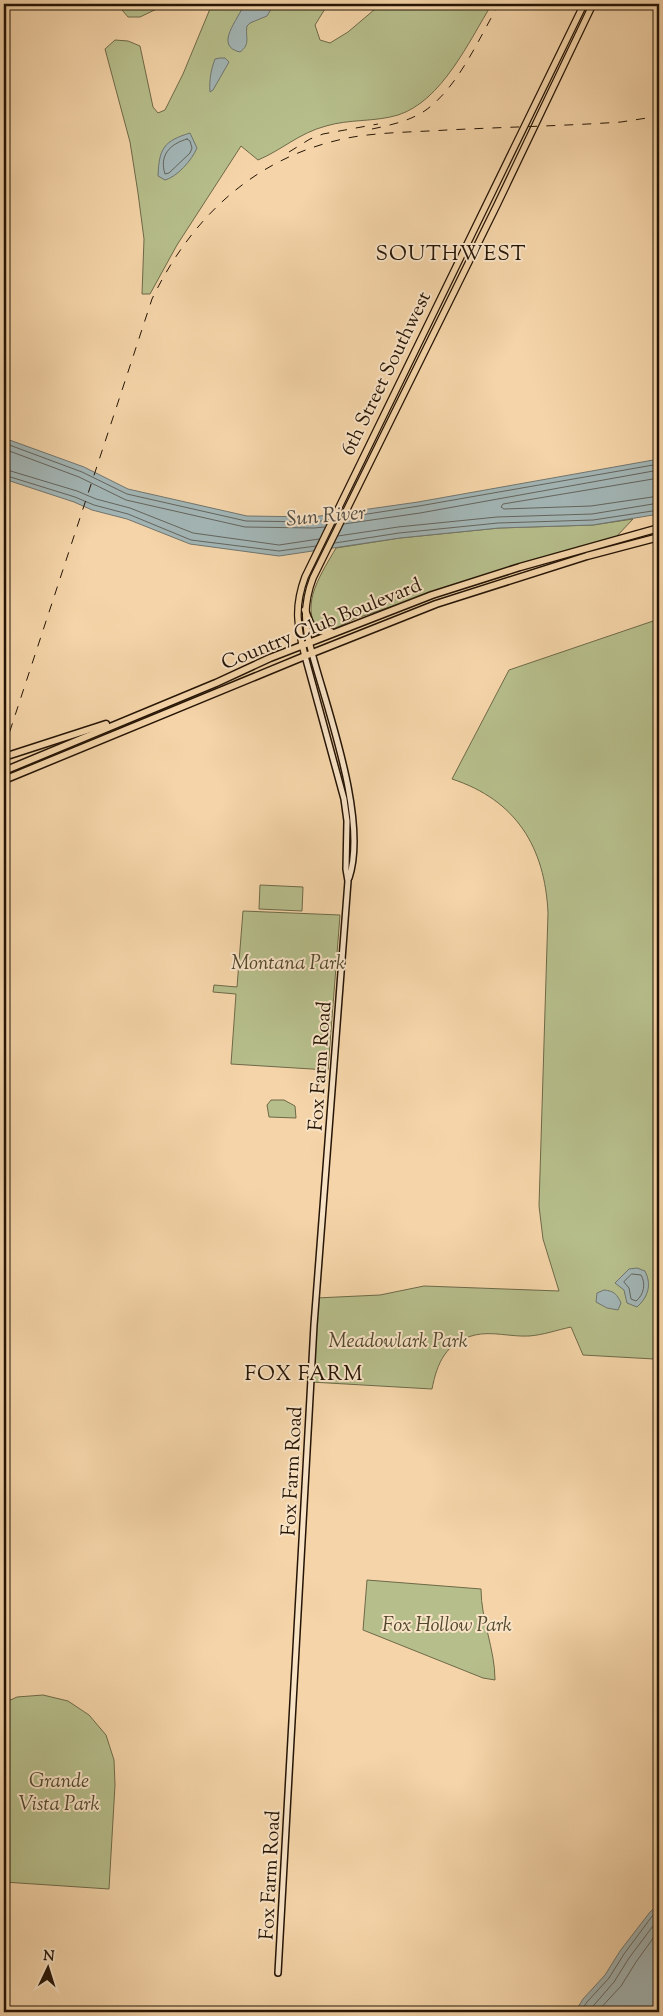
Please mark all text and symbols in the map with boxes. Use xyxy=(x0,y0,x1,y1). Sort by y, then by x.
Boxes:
district label: SOUTHWEST xyxy=(375,240,527,270)
street label: 6th Street Southwest xyxy=(335,287,440,461)
water label: Sun River xyxy=(285,499,368,535)
street label: Country Club Boulevard xyxy=(217,572,427,679)
park label: Montana Park xyxy=(231,950,345,979)
street label: Fox Farm Road xyxy=(303,1000,340,1132)
park label: Meadowlark Park xyxy=(328,1328,468,1357)
district label: FOX FARM xyxy=(244,1360,364,1390)
street label: Fox Farm Road xyxy=(276,1406,311,1537)
park label: Fox Hollow Park xyxy=(382,1612,512,1641)
park label: Grande Vista Park xyxy=(19,1768,100,1820)
street label: Fox Farm Road xyxy=(254,1810,289,1941)
north arrow xyxy=(22,1944,72,1994)
text: N xyxy=(42,1947,55,1967)

